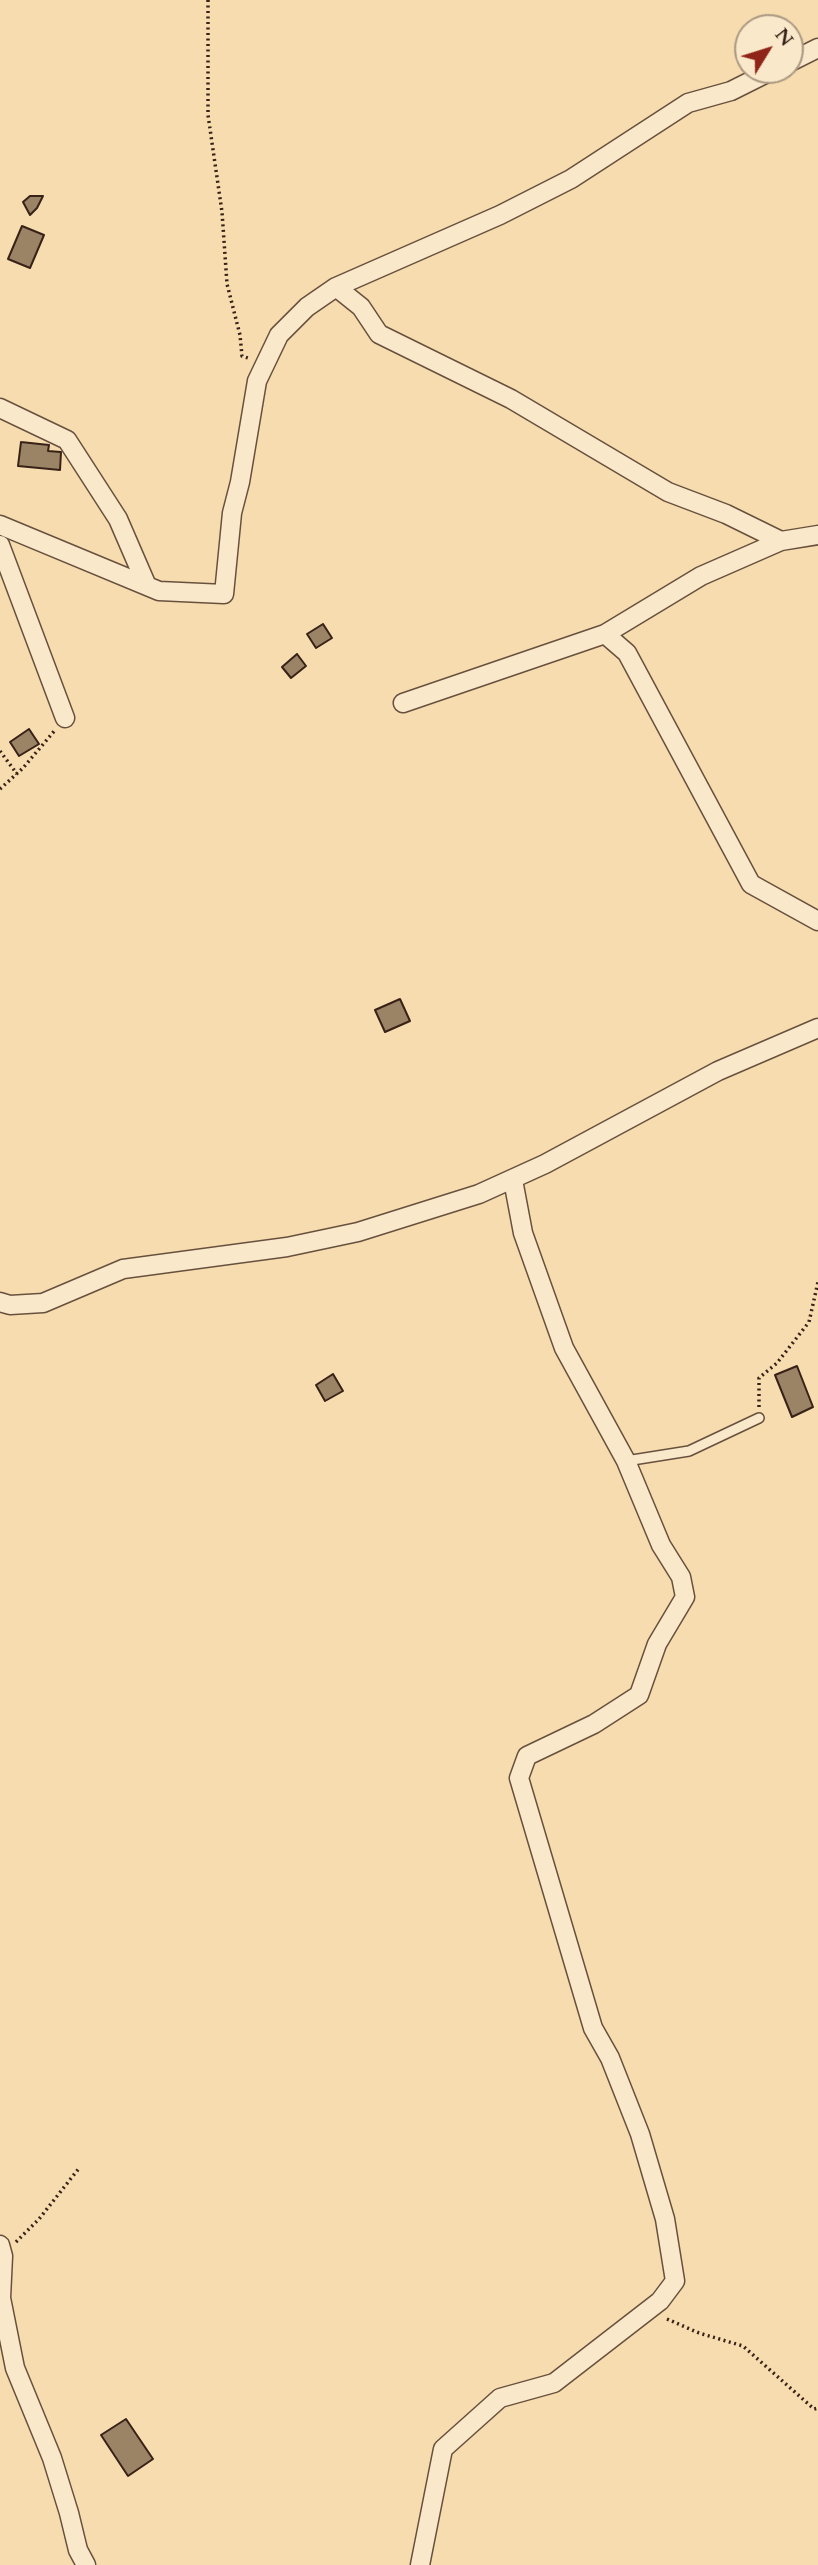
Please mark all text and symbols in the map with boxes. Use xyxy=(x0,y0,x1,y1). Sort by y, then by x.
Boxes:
north arrow xyxy=(734,14,804,84)
text: N xyxy=(769,23,799,52)

